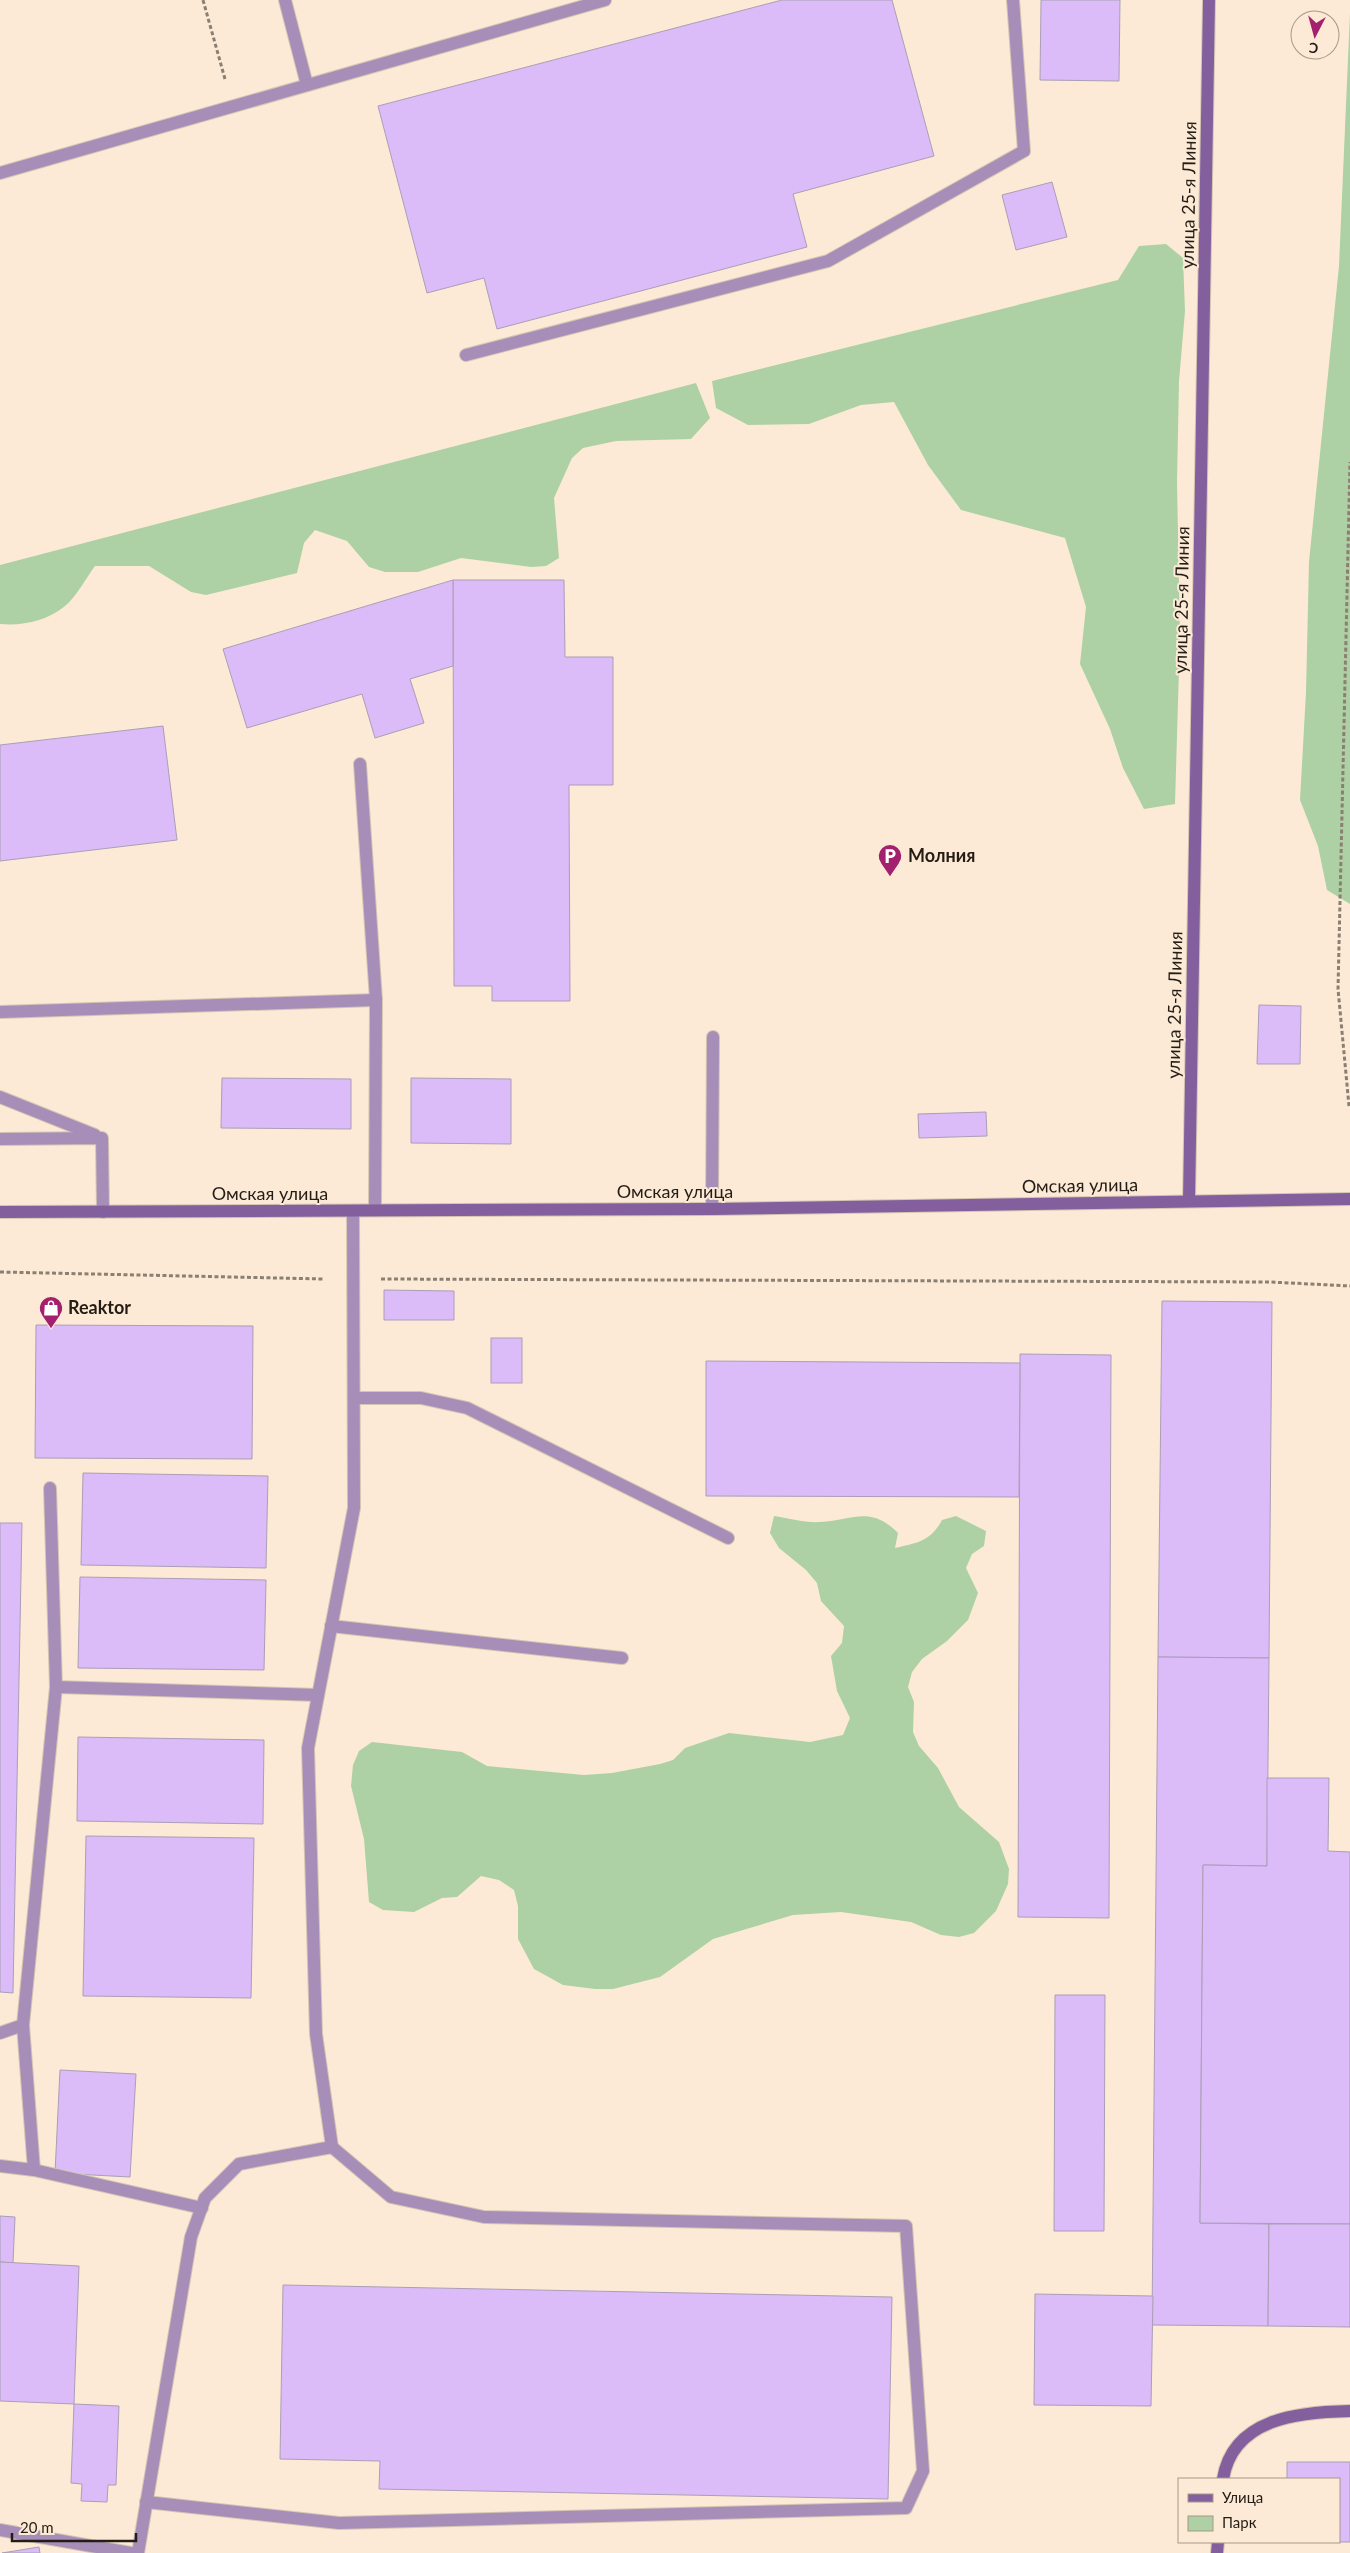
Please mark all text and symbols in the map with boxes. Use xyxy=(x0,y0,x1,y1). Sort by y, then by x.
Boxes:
north arrow xyxy=(1290,10,1340,60)
text: С xyxy=(1307,39,1319,57)
street label: улица 25-я Линия xyxy=(1176,121,1200,269)
street label: улица 25-я Линия xyxy=(1169,526,1193,674)
parking icon: Молния xyxy=(877,843,903,877)
place label: Молния xyxy=(908,844,976,866)
street label: улица 25-я Линия xyxy=(1162,931,1186,1079)
street label: Омская улица xyxy=(1022,1173,1138,1197)
street label: Омская улица xyxy=(617,1180,733,1202)
street label: Омская улица xyxy=(212,1182,328,1204)
shop icon: Reaktor xyxy=(38,1295,64,1329)
place label: Reaktor xyxy=(68,1296,131,1318)
legend xyxy=(1178,2478,1340,2543)
text: Улица xyxy=(1222,2488,1263,2506)
scale bar xyxy=(12,2510,136,2542)
text: Парк xyxy=(1222,2513,1257,2531)
text: 20 m xyxy=(20,2518,54,2536)

